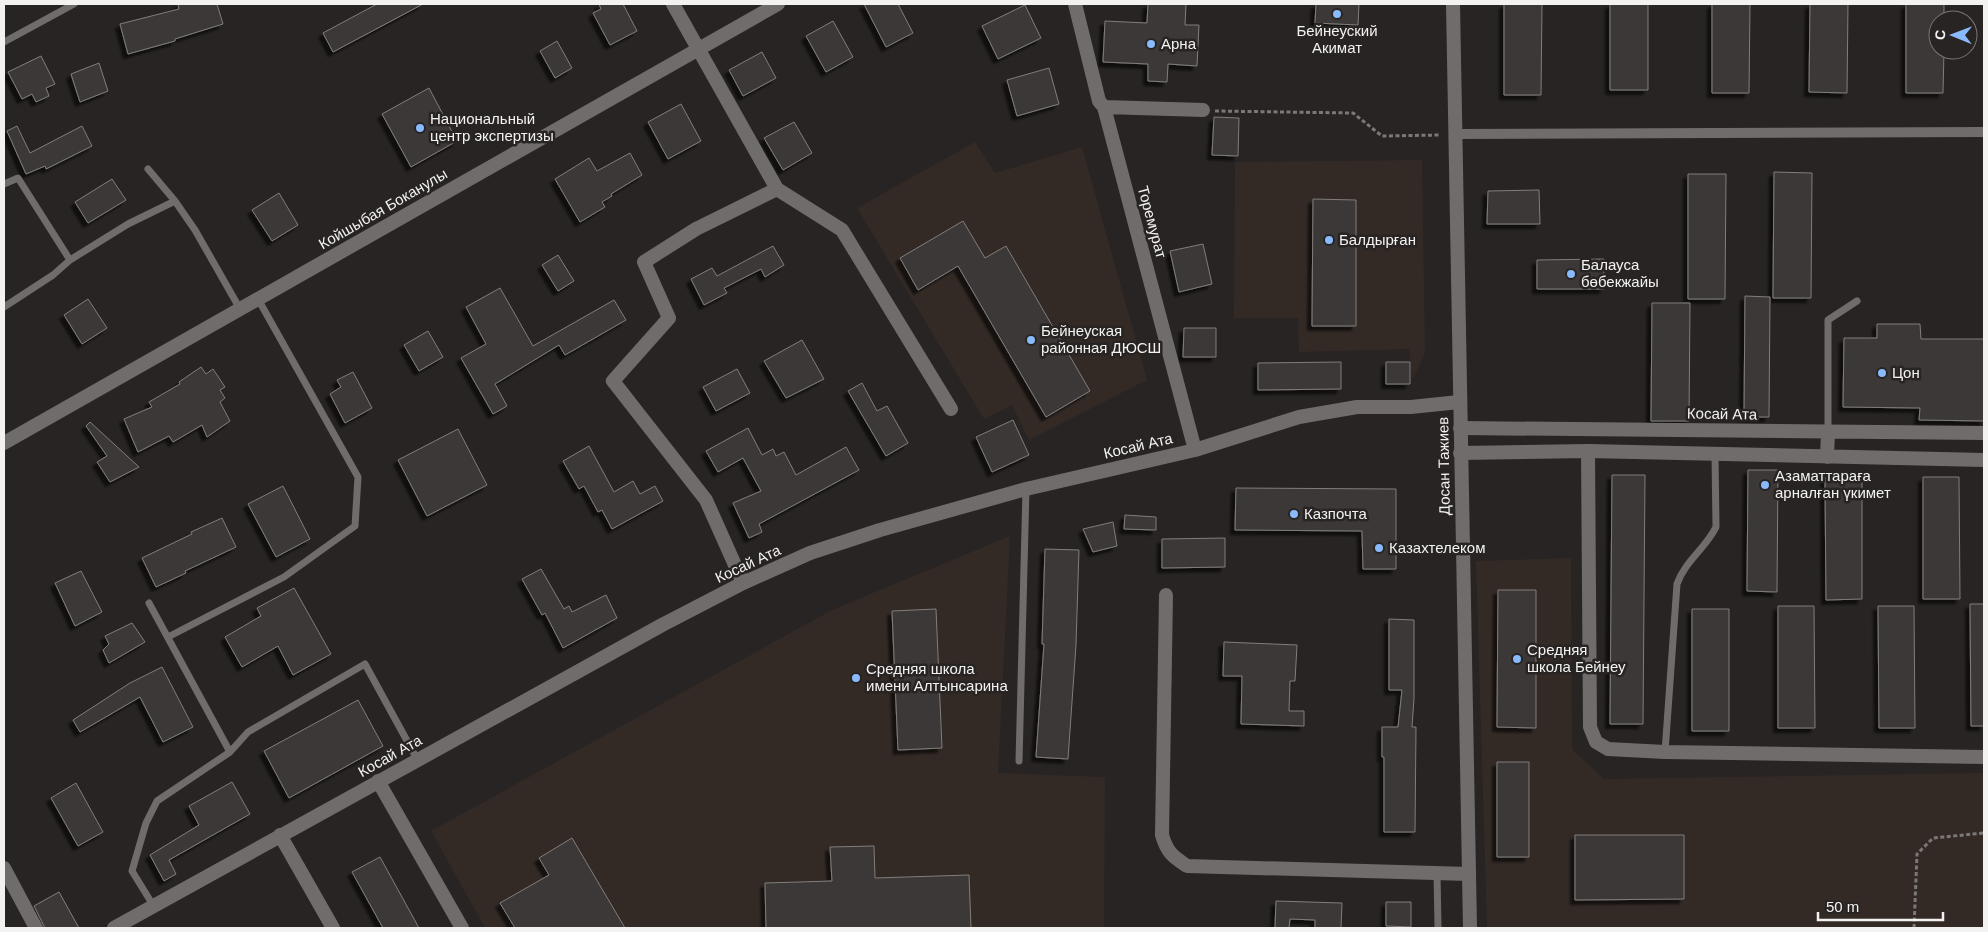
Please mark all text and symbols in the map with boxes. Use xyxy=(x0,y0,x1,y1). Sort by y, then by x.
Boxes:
marker: Бейнеуский Акимат xyxy=(1331,8,1343,20)
north arrow xyxy=(1928,10,1978,60)
place label: Бейнеуский Акимат xyxy=(1296,22,1378,56)
text: С xyxy=(1932,30,1948,40)
place label: Арна xyxy=(1161,35,1197,52)
marker: Арна xyxy=(1145,38,1157,50)
place label: Национальный центр экспертизы xyxy=(430,110,554,144)
marker: Национальный центр экспертизы xyxy=(414,122,426,134)
street label: Койшыбая Боканулы xyxy=(315,165,450,252)
street label: Торемурат xyxy=(1135,184,1170,260)
place label: Балдырған xyxy=(1339,231,1416,248)
marker: Балдырған xyxy=(1323,234,1335,246)
place label: Балауса бөбекжайы xyxy=(1581,256,1659,290)
marker: Балауса бөбекжайы xyxy=(1565,268,1577,280)
place label: Бейнеуская районная ДЮСШ xyxy=(1041,322,1161,356)
marker: Бейнеуская районная ДЮСШ xyxy=(1025,334,1037,346)
place label: Цон xyxy=(1892,364,1920,381)
marker: Цон xyxy=(1876,367,1888,379)
street label: Косай Ата xyxy=(1687,404,1758,423)
street label: Досан Тажиев xyxy=(1434,417,1453,515)
street label: Косай Ата xyxy=(1102,429,1175,462)
place label: Азаматтараға арналған үкимет xyxy=(1775,467,1891,501)
marker: Азаматтараға арналған үкимет xyxy=(1759,479,1771,491)
place label: Казпочта xyxy=(1304,505,1367,522)
marker: Казпочта xyxy=(1288,508,1300,520)
place label: Казахтелеком xyxy=(1389,539,1486,556)
street label: Косай Ата xyxy=(712,541,784,586)
marker: Казахтелеком xyxy=(1373,542,1385,554)
place label: Средняя школа Бейнеу xyxy=(1527,641,1626,675)
marker: Средняя школа Бейнеу xyxy=(1511,653,1523,665)
place label: Средняя школа имени Алтынсарина xyxy=(866,660,1008,694)
marker: Средняя школа имени Алтынсарина xyxy=(850,672,862,684)
street label: Косай Ата xyxy=(355,731,425,780)
scale bar xyxy=(1818,890,1943,922)
text: 50 m xyxy=(1826,898,1859,915)

